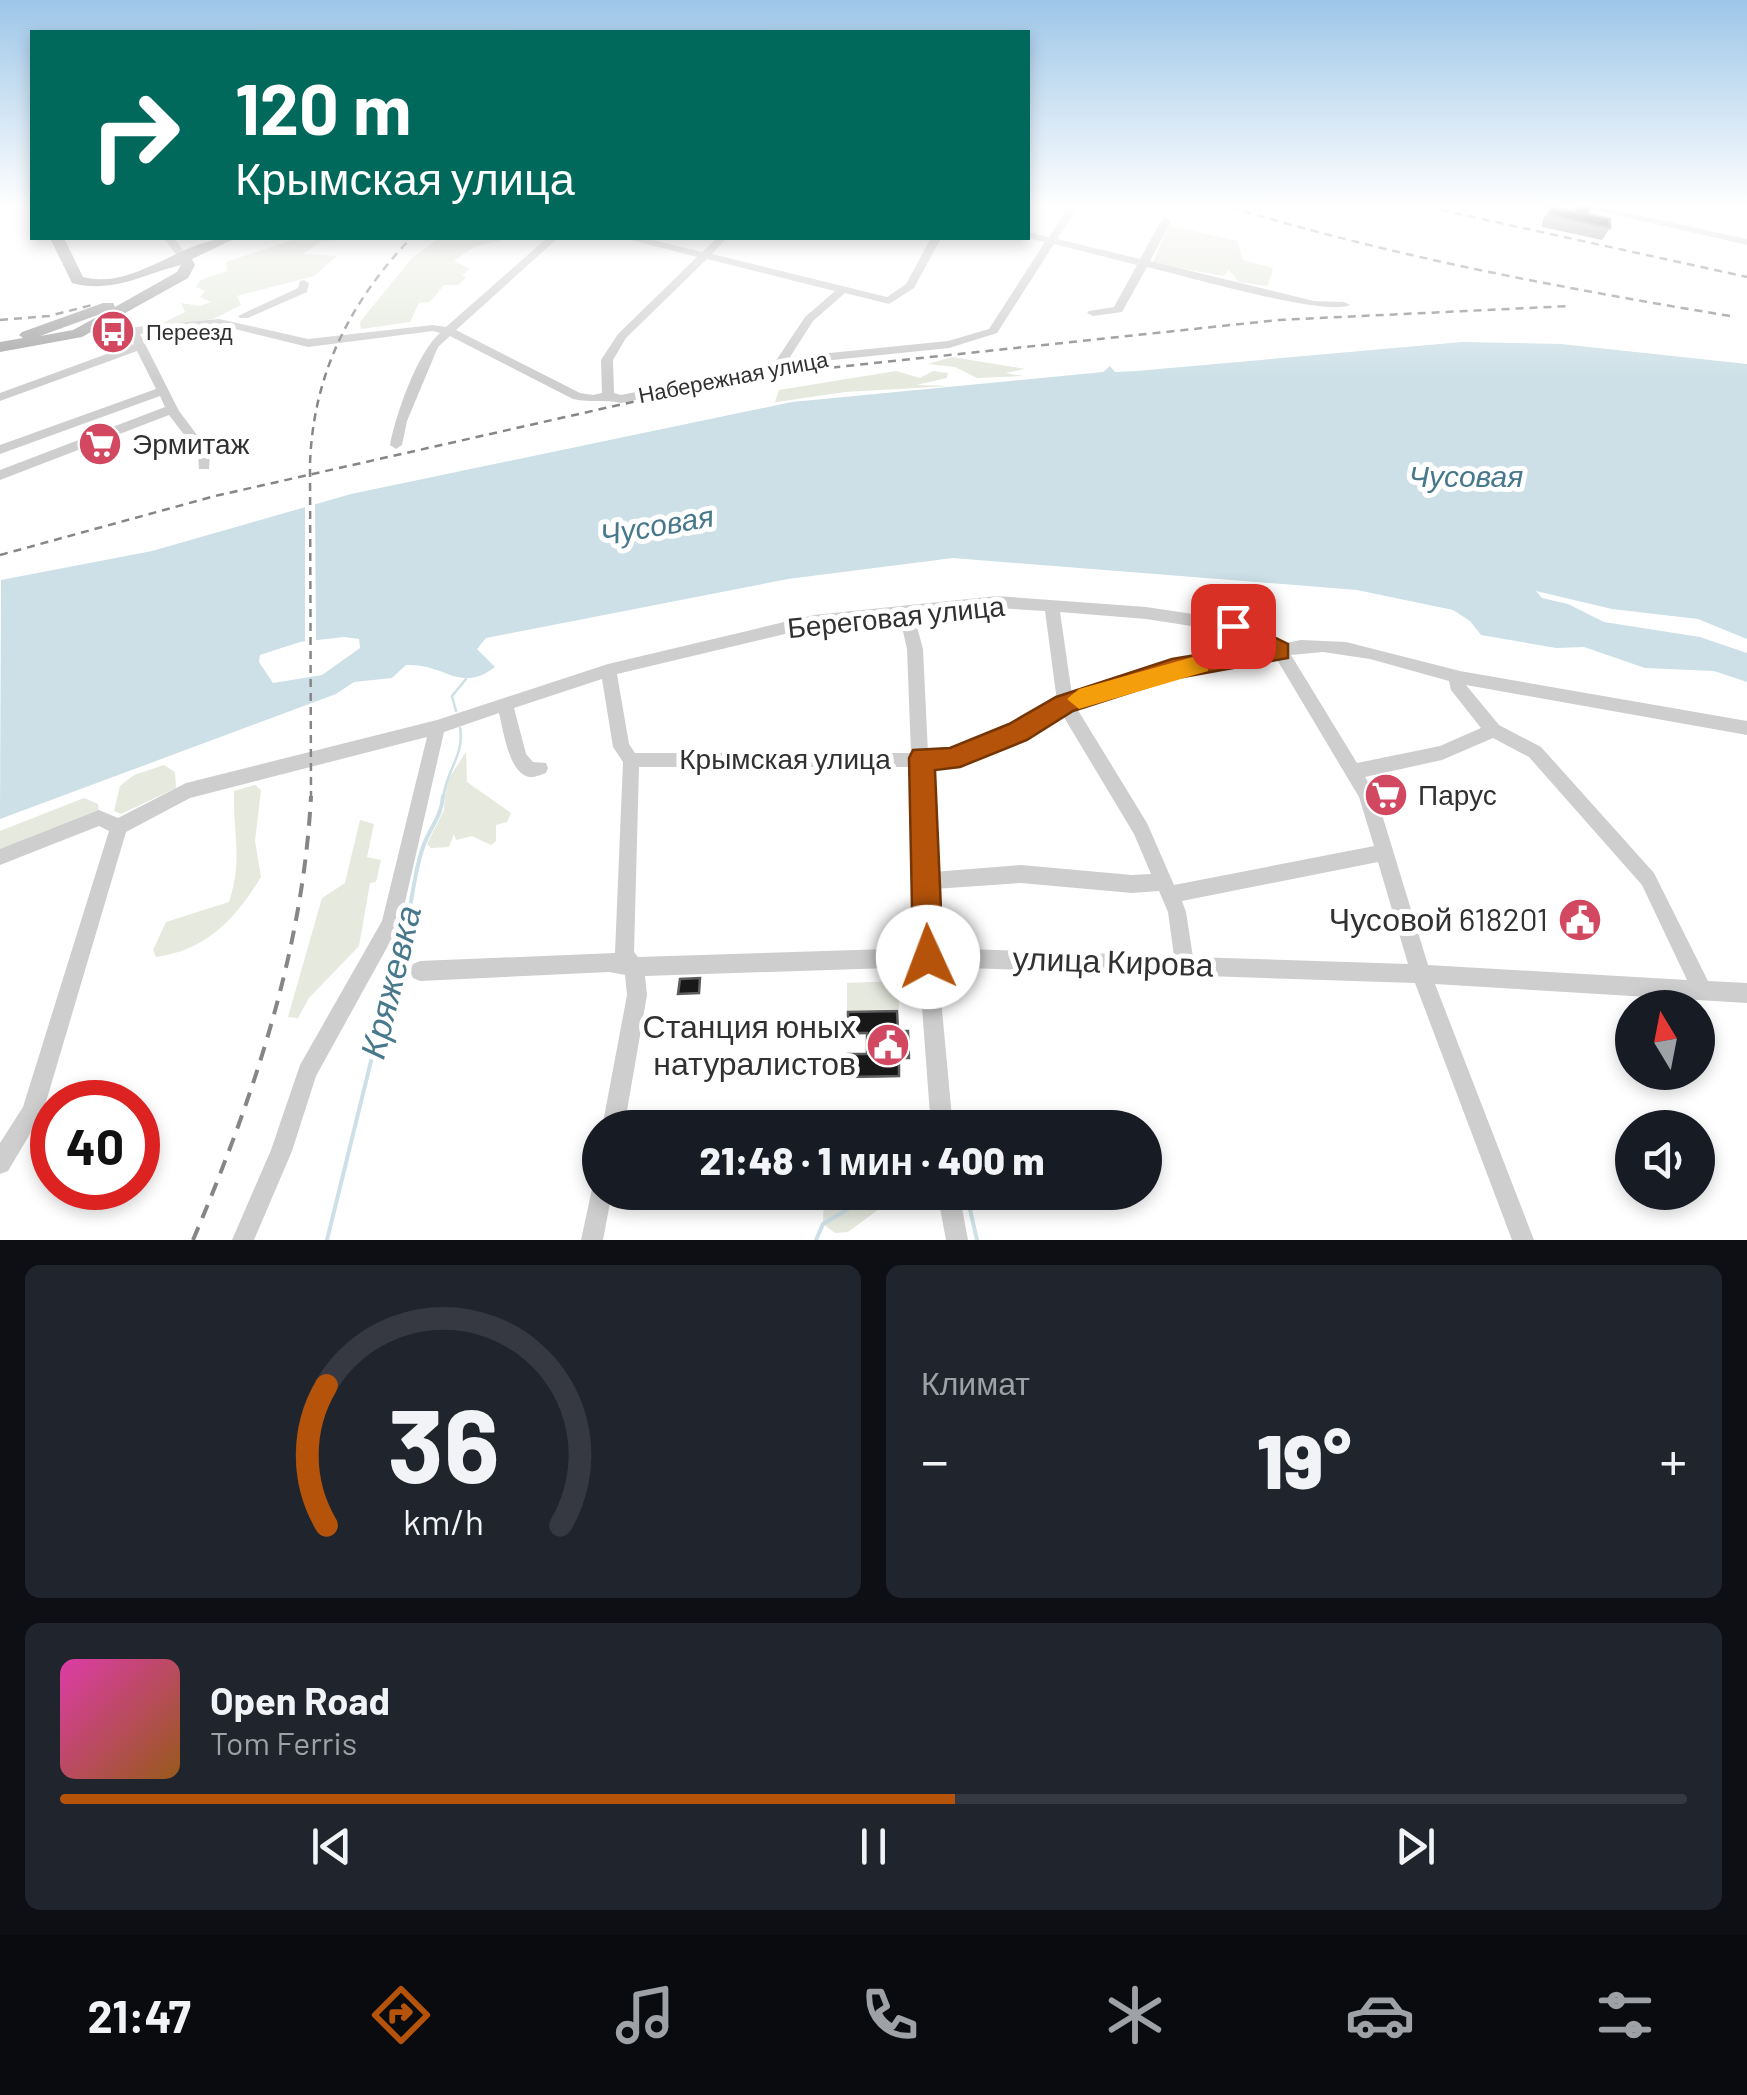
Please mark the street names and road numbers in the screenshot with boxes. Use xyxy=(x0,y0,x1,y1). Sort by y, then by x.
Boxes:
street label: Набережная улица xyxy=(636,345,831,408)
street label: Береговая улица xyxy=(786,588,1007,644)
street label: Крымская улица xyxy=(679,741,891,775)
street label: улица Кирова xyxy=(1012,938,1214,984)

